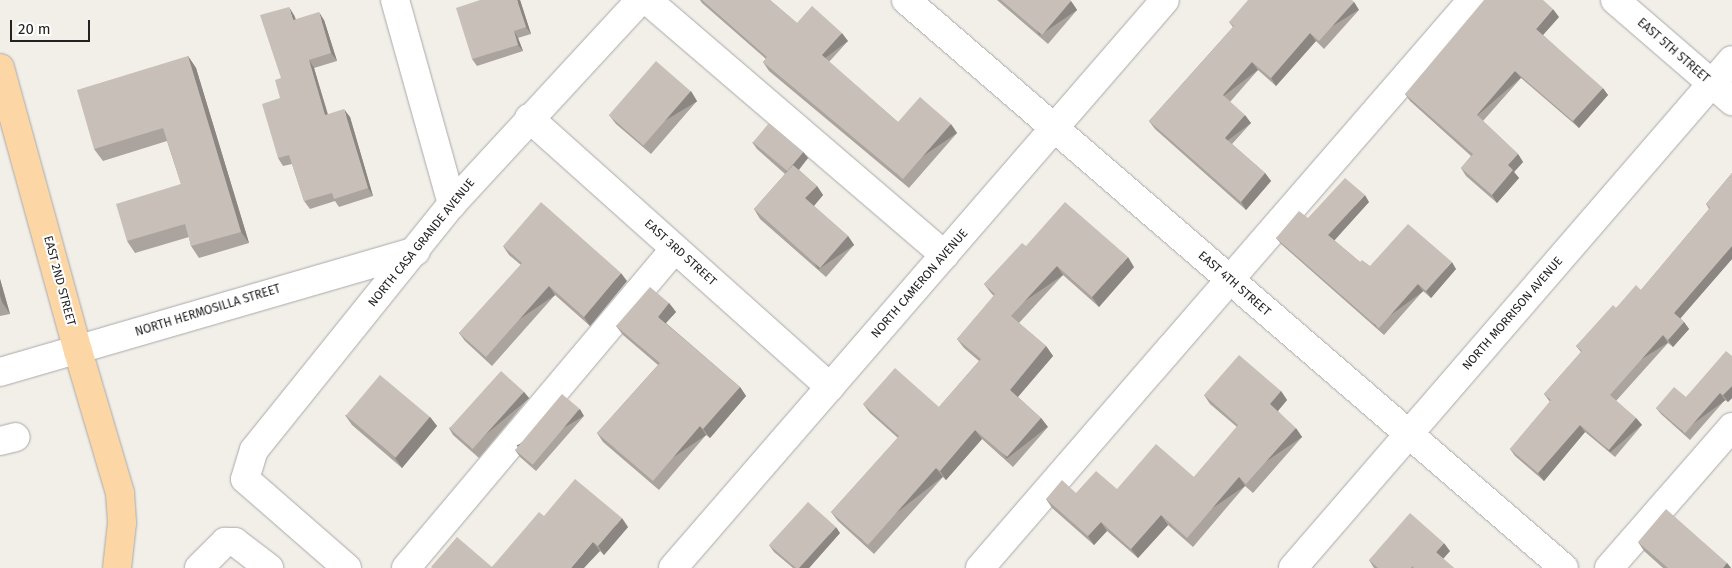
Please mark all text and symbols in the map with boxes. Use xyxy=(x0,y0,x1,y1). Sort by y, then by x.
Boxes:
scale bar xyxy=(12,10,92,42)
street label: EAST 5TH STREET xyxy=(1634,16,1712,86)
text: 20 m xyxy=(18,20,51,38)
street label: NORTH CASA GRANDE AVENUE xyxy=(366,176,478,310)
street label: EAST 3RD STREET xyxy=(641,217,719,289)
street label: NORTH CAMERON AVENUE xyxy=(869,227,971,341)
street label: EAST 2ND STREET xyxy=(40,234,78,328)
street label: EAST 4TH STREET xyxy=(1195,249,1273,319)
street label: NORTH MORRISON AVENUE xyxy=(1460,254,1566,374)
street label: NORTH HERMOSILLA STREET xyxy=(134,282,282,340)

